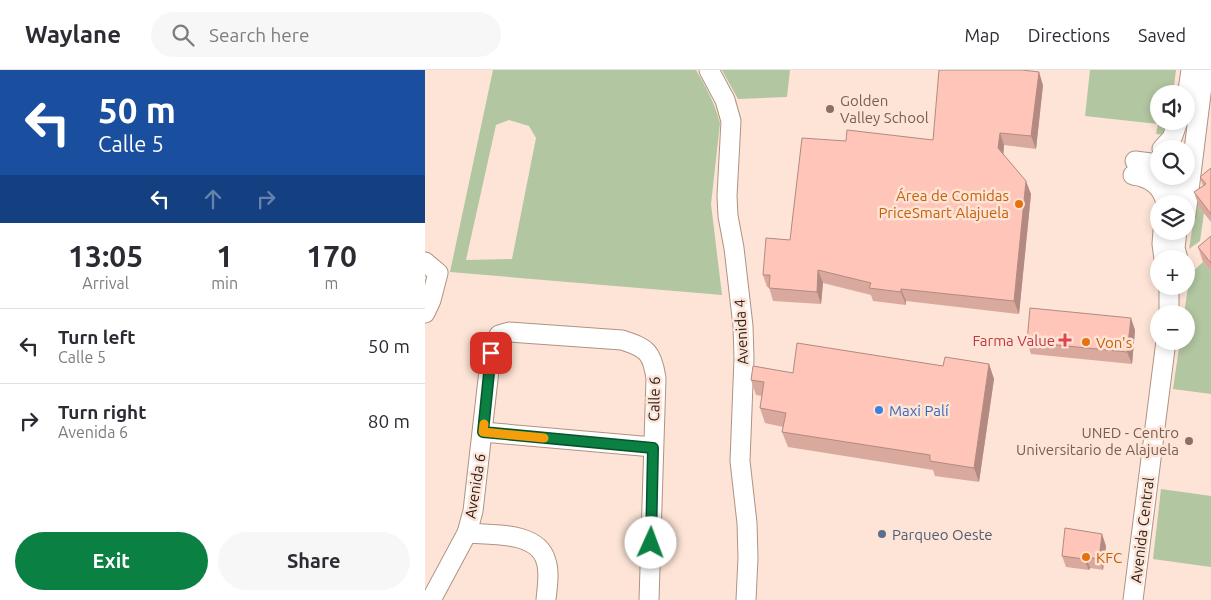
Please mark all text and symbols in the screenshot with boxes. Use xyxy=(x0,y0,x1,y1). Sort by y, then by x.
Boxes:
search box xyxy=(151,12,501,57)
text: Waylane xyxy=(25,21,121,48)
icon: search xyxy=(169,21,197,49)
text: Search here xyxy=(209,24,309,46)
text: Map xyxy=(964,25,1000,45)
text: Directions xyxy=(1028,25,1110,45)
text: Saved xyxy=(1138,25,1186,45)
map controls xyxy=(1150,85,1195,350)
button: sound xyxy=(1150,85,1195,130)
icon: left xyxy=(15,90,80,155)
text: 50 m xyxy=(98,90,176,130)
place label: Golden Valley School xyxy=(840,92,929,126)
marker: Golden Valley School xyxy=(824,103,836,115)
text: Calle 5 xyxy=(98,131,164,156)
button: search xyxy=(1150,140,1195,185)
icon: left xyxy=(146,185,174,213)
icon: ahead xyxy=(199,185,227,213)
icon: right xyxy=(252,185,280,213)
place label: Área de Comidas PriceSmart Alajuela xyxy=(878,187,1009,221)
button: layers xyxy=(1150,195,1195,240)
marker: Área de Comidas PriceSmart Alajuela xyxy=(1013,198,1025,210)
text: 13:05 xyxy=(68,239,143,273)
text: 1 xyxy=(216,239,233,273)
text: 170 xyxy=(306,239,357,273)
button: + xyxy=(1150,250,1195,295)
text: Arrival xyxy=(82,274,129,292)
text: min xyxy=(211,274,238,292)
text: m xyxy=(325,274,338,292)
street label: Avenida 4 xyxy=(731,299,751,365)
button: − xyxy=(1150,305,1195,350)
text: Turn left xyxy=(58,326,136,348)
icon: left xyxy=(15,332,43,360)
pin xyxy=(470,332,512,374)
place label: Farma Value xyxy=(972,332,1055,349)
marker: Farma Value xyxy=(1059,334,1071,346)
place label: Von's xyxy=(1096,334,1132,351)
text: 50 m xyxy=(368,335,410,357)
marker: Von's xyxy=(1080,336,1092,348)
icon: arrive xyxy=(477,339,505,367)
text: Calle 5 xyxy=(58,348,106,366)
street label: Calle 6 xyxy=(645,376,663,422)
text: Turn right xyxy=(58,401,146,423)
place label: Maxi Palí xyxy=(889,402,949,419)
marker: Maxi Palí xyxy=(873,404,885,416)
icon: right xyxy=(15,407,43,435)
text: 80 m xyxy=(368,410,410,432)
text: Avenida 6 xyxy=(58,423,128,441)
place label: UNED - Centro Universitario de Alajuela xyxy=(1016,424,1179,458)
marker: UNED - Centro Universitario de Alajuela xyxy=(1183,435,1195,447)
street label: Avenida 6 xyxy=(461,452,489,520)
street label: Avenida Central xyxy=(1127,476,1157,584)
position arrow xyxy=(624,516,676,568)
place label: Parqueo Oeste xyxy=(892,526,993,543)
marker: Parqueo Oeste xyxy=(876,528,888,540)
button: Exit xyxy=(15,532,208,590)
button: Share xyxy=(218,532,410,590)
place label: KFC xyxy=(1096,549,1122,566)
marker: KFC xyxy=(1080,551,1092,563)

